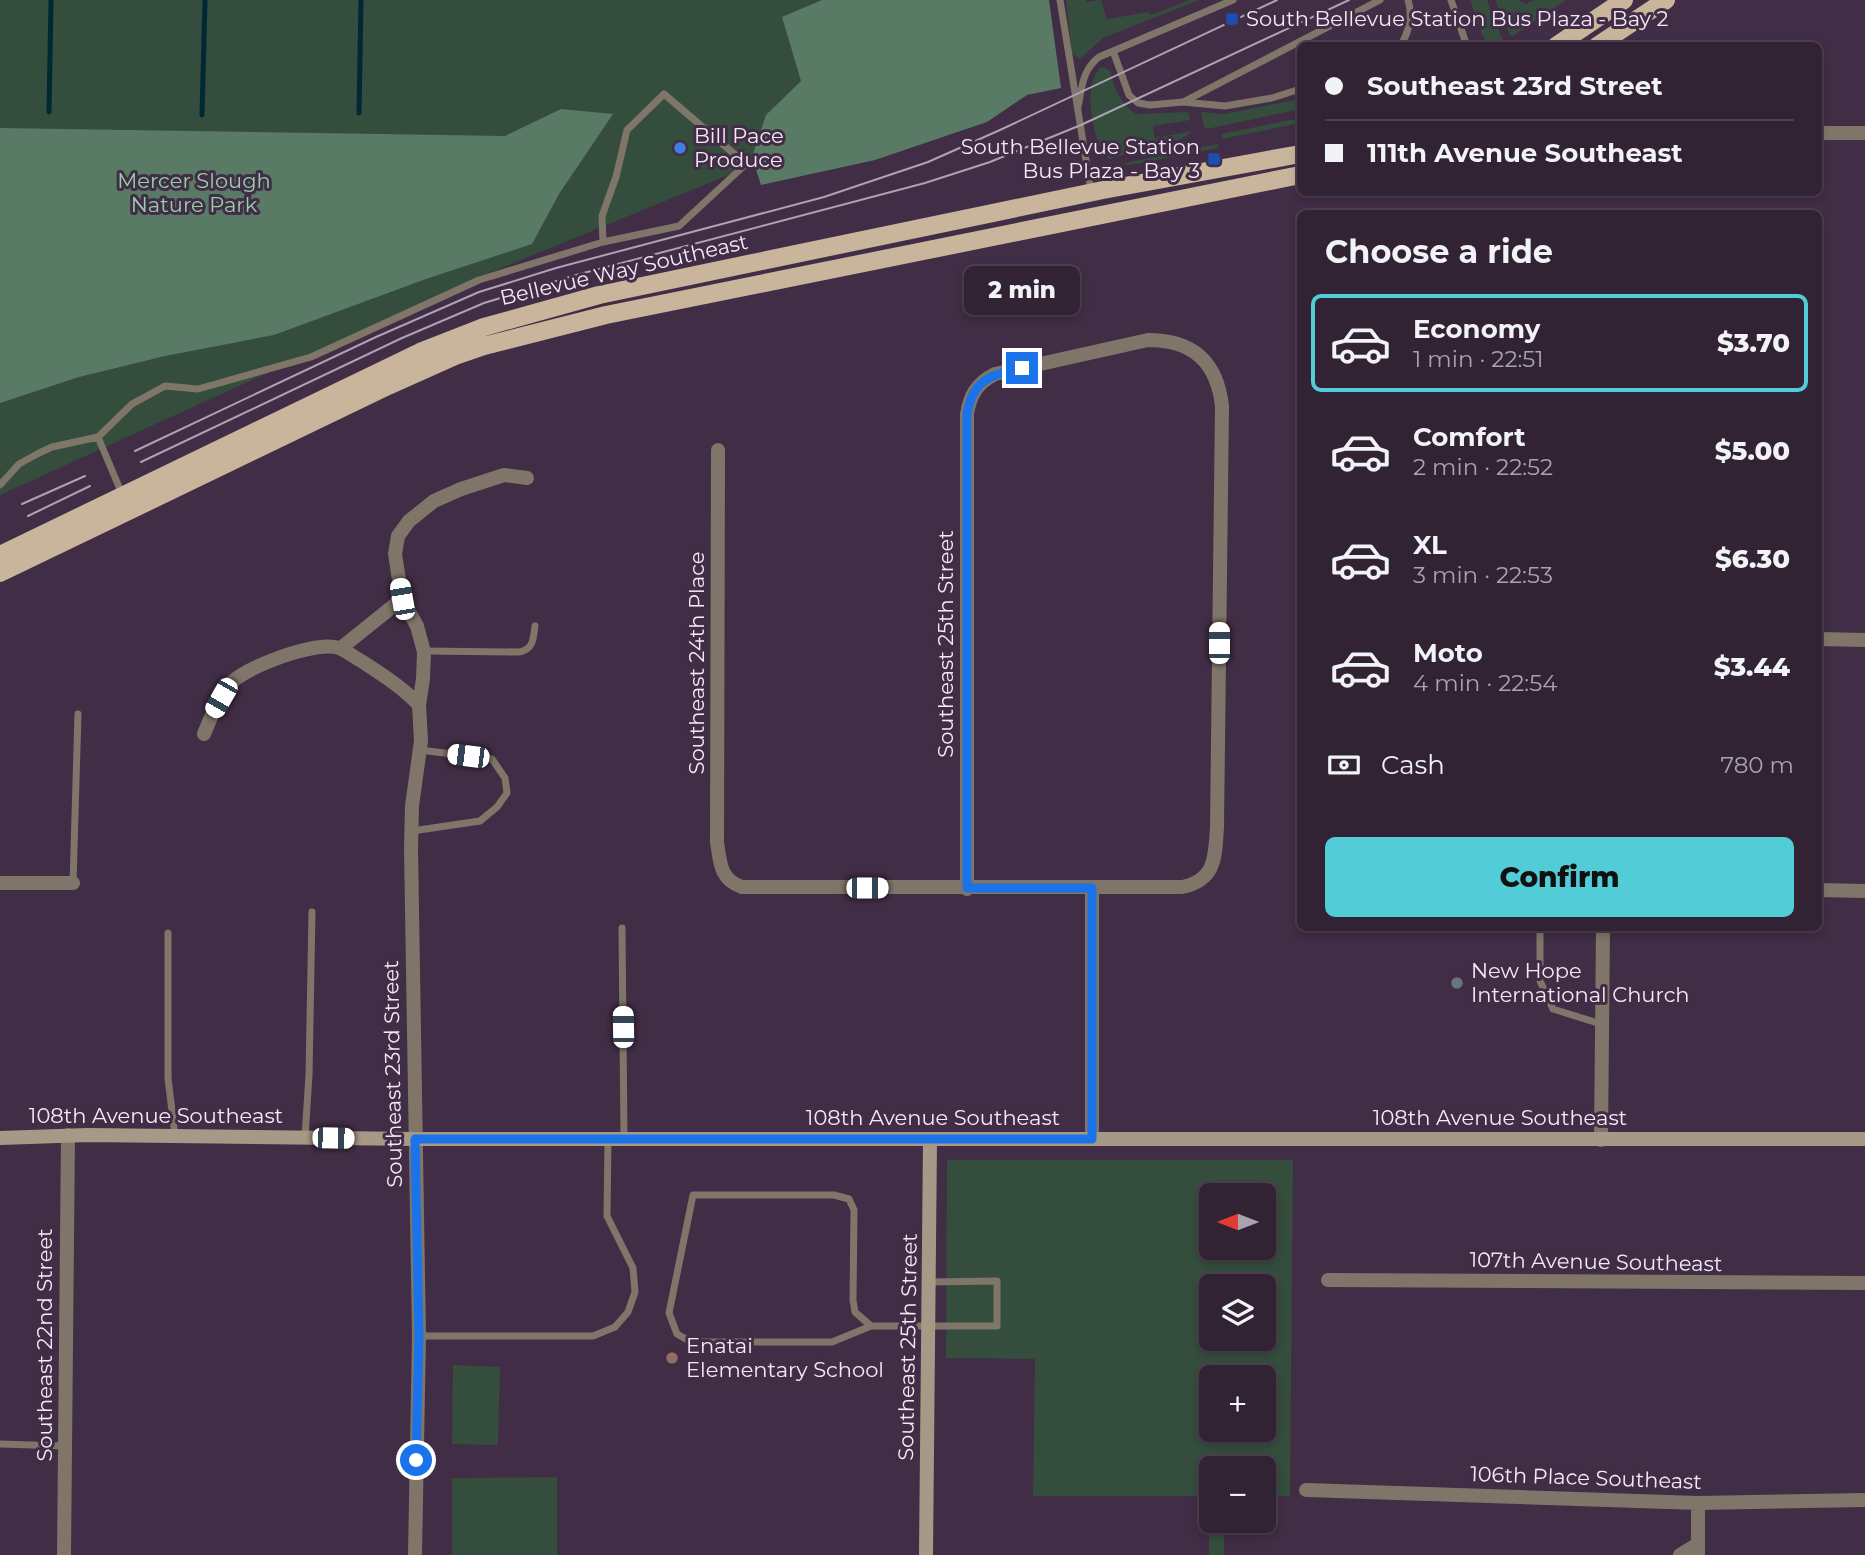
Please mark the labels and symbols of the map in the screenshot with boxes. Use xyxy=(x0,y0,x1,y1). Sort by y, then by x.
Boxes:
place label: South Bellevue Station Bus Plaza - Bay 2 xyxy=(1246,6,1668,31)
marker: South Bellevue Station Bus Plaza - Bay 2 xyxy=(1224,11,1240,27)
place label: Bill Pace Produce xyxy=(694,123,784,172)
place label: South Bellevue Station Bus Plaza - Bay 3 xyxy=(961,134,1200,183)
marker: Bill Pace Produce xyxy=(672,140,688,156)
marker: South Bellevue Station Bus Plaza - Bay 3 xyxy=(1206,151,1222,167)
park label: Mercer Slough Nature Park xyxy=(117,168,271,217)
street label: Bellevue Way Southeast xyxy=(498,229,750,310)
callout: 2 min xyxy=(964,266,1080,316)
route end xyxy=(1006,352,1038,384)
street label: Southeast 25th Street xyxy=(933,530,958,758)
street label: Southeast 24th Place xyxy=(684,552,709,774)
car xyxy=(389,576,416,622)
car xyxy=(1209,622,1230,664)
car xyxy=(202,675,241,721)
car xyxy=(446,743,491,769)
car xyxy=(847,878,889,899)
place label: New Hope International Church xyxy=(1471,958,1689,1007)
street label: Southeast 23rd Street xyxy=(378,960,407,1188)
marker: New Hope International Church xyxy=(1449,975,1465,991)
car xyxy=(613,1006,634,1048)
street label: 108th Avenue Southeast xyxy=(29,1103,283,1128)
street label: 108th Avenue Southeast xyxy=(806,1105,1060,1130)
street label: 108th Avenue Southeast xyxy=(1373,1105,1627,1130)
car xyxy=(312,1127,355,1149)
north arrow xyxy=(1199,1183,1276,1260)
street label: Southeast 22nd Street xyxy=(32,1228,57,1462)
street label: Southeast 25th Street xyxy=(893,1233,922,1461)
street label: 107th Avenue Southeast xyxy=(1469,1247,1723,1276)
place label: Enatai Elementary School xyxy=(686,1333,884,1382)
marker: Enatai Elementary School xyxy=(664,1350,680,1366)
route start xyxy=(400,1444,432,1476)
street label: 106th Place Southeast xyxy=(1470,1461,1702,1494)

